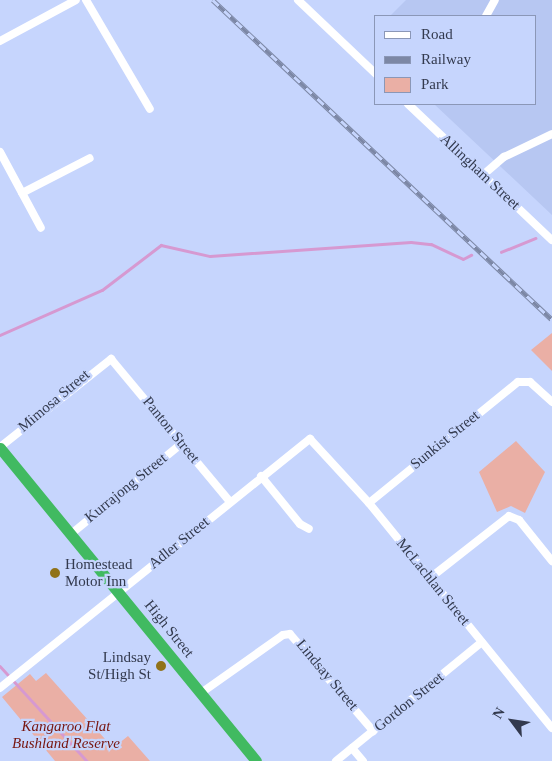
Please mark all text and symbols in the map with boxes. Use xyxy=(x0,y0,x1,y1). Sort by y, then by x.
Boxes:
legend xyxy=(374,15,537,105)
text: Road xyxy=(421,26,453,42)
text: Railway xyxy=(421,51,471,67)
text: Park xyxy=(421,76,449,92)
street label: Allingham Street xyxy=(436,130,524,214)
street label: Mimosa Street xyxy=(15,366,93,436)
street label: Panton Street xyxy=(139,393,203,467)
street label: Sunkist Street xyxy=(407,407,483,473)
street label: Kurrajong Street xyxy=(81,449,171,527)
street label: Adler Street xyxy=(145,513,213,573)
street label: McLachlan Street xyxy=(392,535,474,629)
place label: Homestead Motor Inn xyxy=(65,555,132,590)
marker: Homestead Motor Inn xyxy=(49,567,61,579)
street label: High Street xyxy=(140,597,198,661)
street label: Lindsay Street xyxy=(292,636,362,714)
place label: Lindsay St/High St xyxy=(88,648,151,683)
marker: Lindsay St/High St xyxy=(155,660,167,672)
street label: Gordon Street xyxy=(370,668,448,736)
north arrow xyxy=(487,696,537,746)
text: N xyxy=(490,705,508,721)
park label: Kangaroo Flat Bushland Reserve xyxy=(12,717,120,752)

